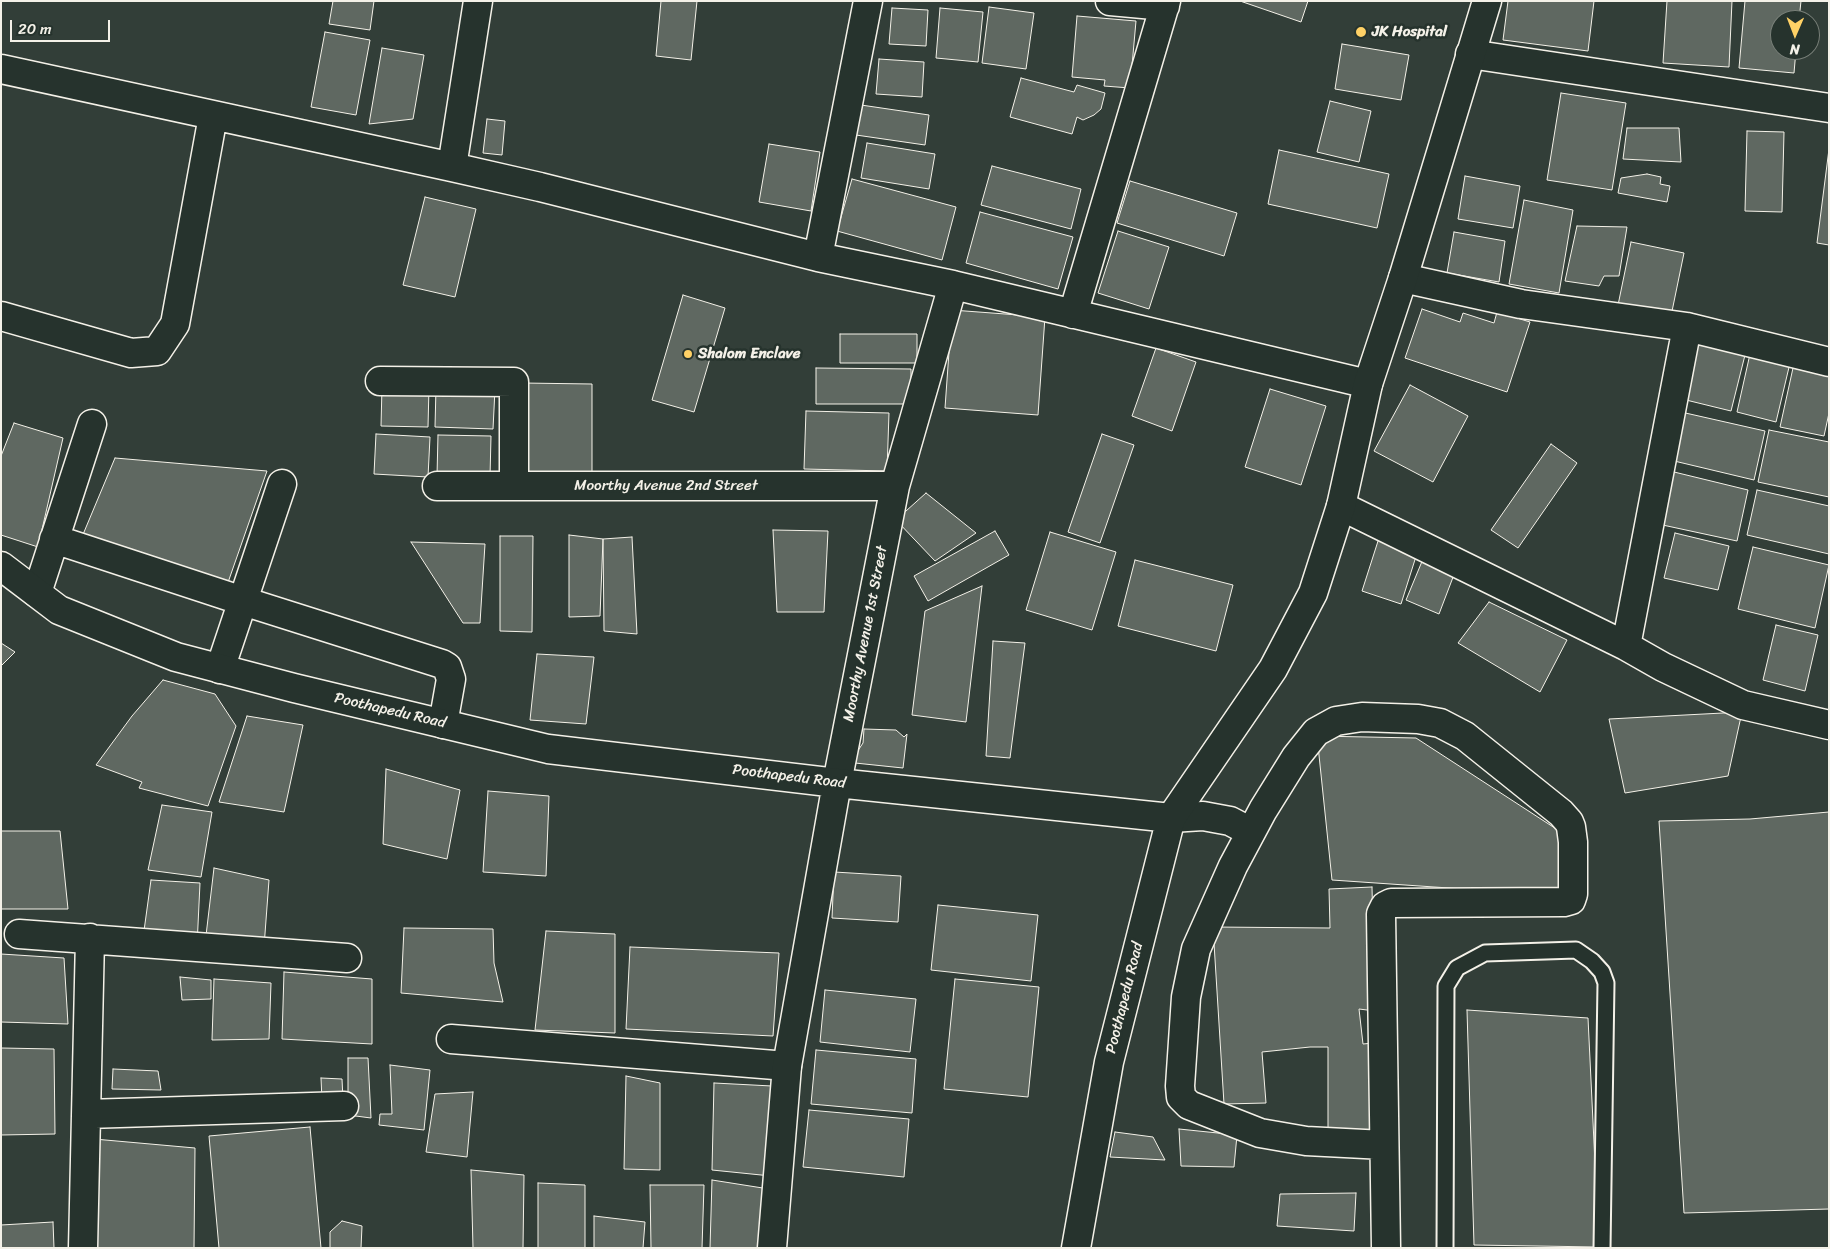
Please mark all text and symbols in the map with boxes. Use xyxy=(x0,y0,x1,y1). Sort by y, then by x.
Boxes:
scale bar xyxy=(12,10,112,42)
north arrow xyxy=(1770,10,1820,60)
text: 20 m xyxy=(18,16,52,42)
place label: JK Hospital xyxy=(1372,23,1447,41)
marker: JK Hospital xyxy=(1354,25,1368,39)
text: N xyxy=(1790,37,1800,62)
place label: Shalom Enclave xyxy=(698,345,801,363)
marker: Shalom Enclave xyxy=(682,348,694,360)
street label: Moorthy Avenue 2nd Street xyxy=(574,477,758,495)
street label: Moorthy Avenue 1st Street xyxy=(840,544,892,724)
street label: Poothapedu Road xyxy=(332,689,448,733)
street label: Poothapedu Road xyxy=(731,761,847,793)
street label: Poothapedu Road xyxy=(1102,941,1148,1055)

